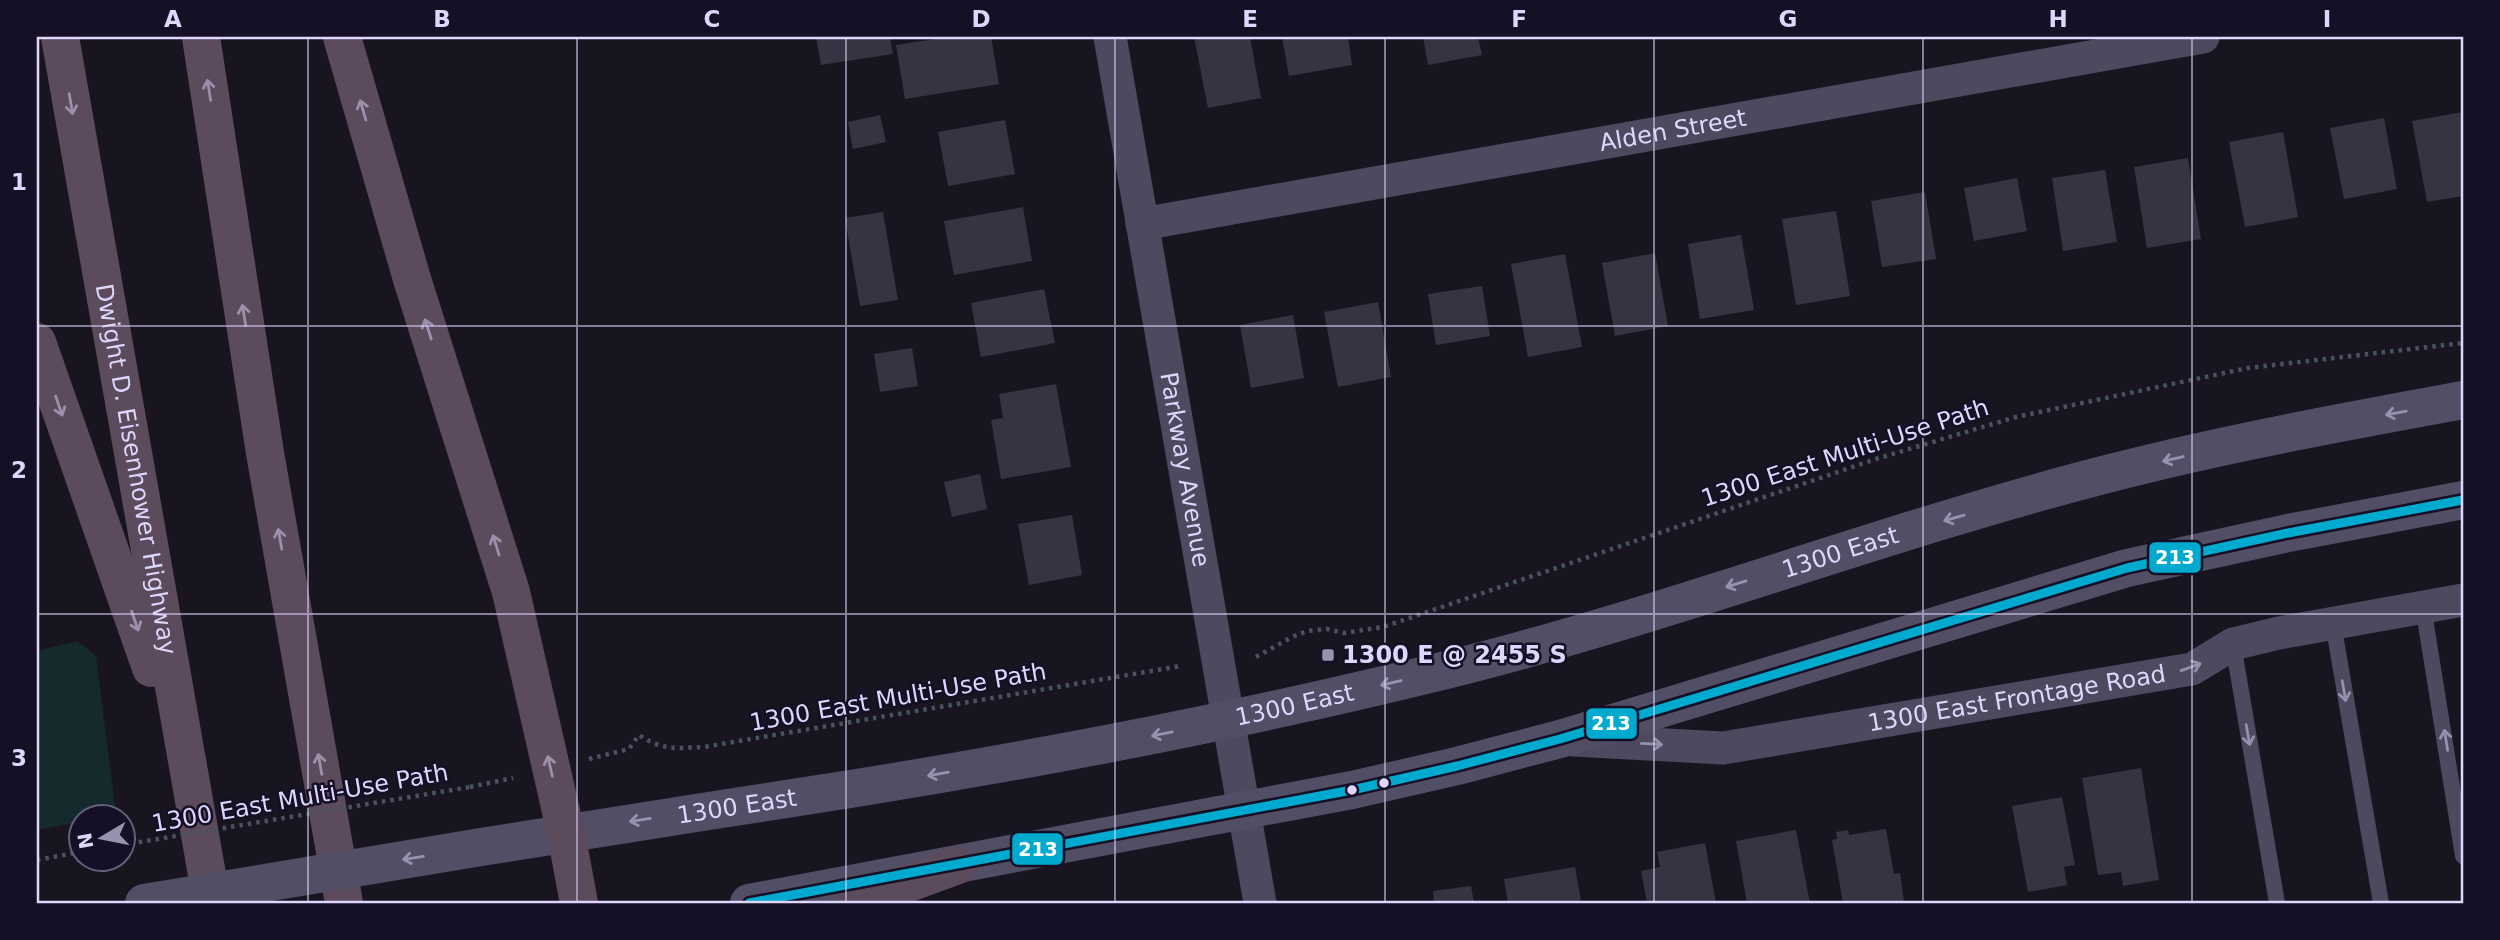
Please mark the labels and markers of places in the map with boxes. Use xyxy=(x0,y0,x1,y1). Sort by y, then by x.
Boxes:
place label: 1300 E @ 2455 S xyxy=(1342,641,1567,669)
marker: 1300 E @ 2455 S xyxy=(1320,647,1336,663)
unlabelled marker xyxy=(1377,776,1391,790)
unlabelled marker xyxy=(1345,783,1359,797)

